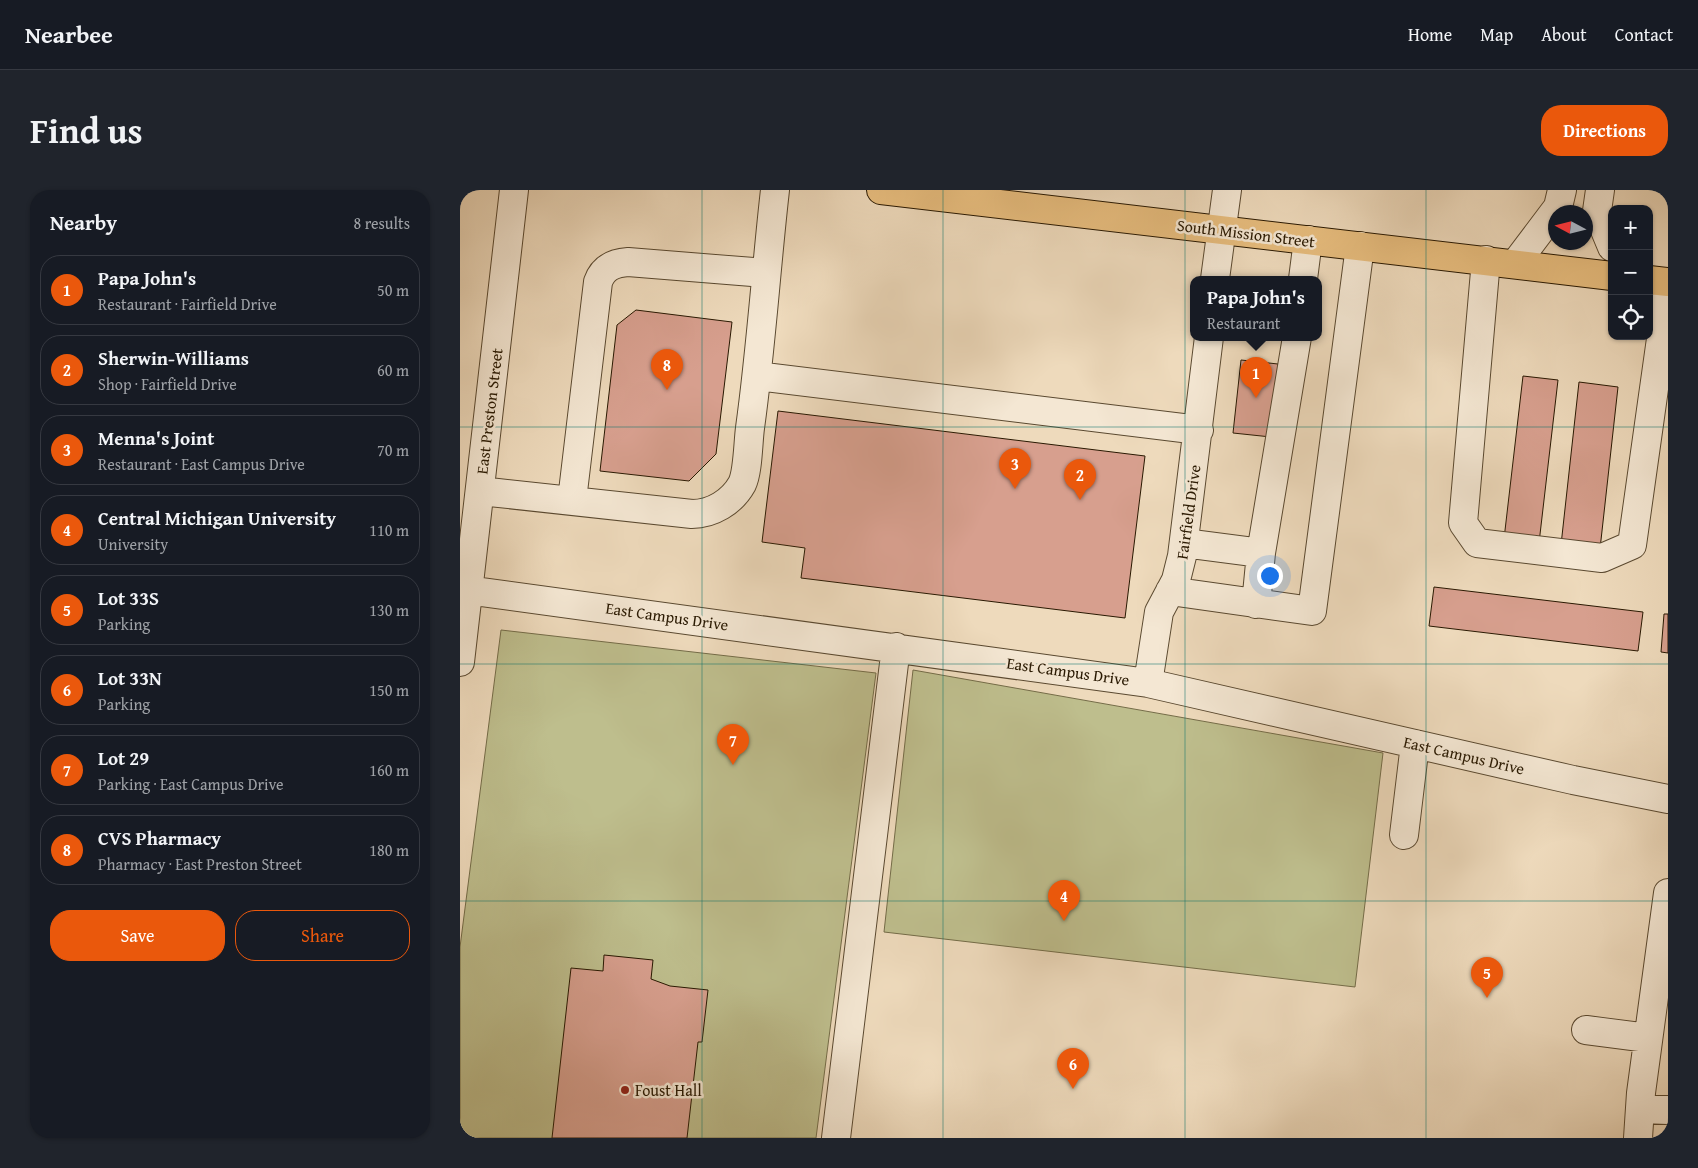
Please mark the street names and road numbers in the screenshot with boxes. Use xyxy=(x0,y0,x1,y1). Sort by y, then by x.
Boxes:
street label: South Mission Street xyxy=(1176,213,1317,253)
street label: East Preston Street xyxy=(469,346,509,475)
street label: Fairfield Drive xyxy=(1169,463,1207,561)
street label: East Campus Drive xyxy=(604,596,730,636)
street label: East Campus Drive xyxy=(1005,651,1131,691)
street label: East Campus Drive xyxy=(1401,729,1527,781)

